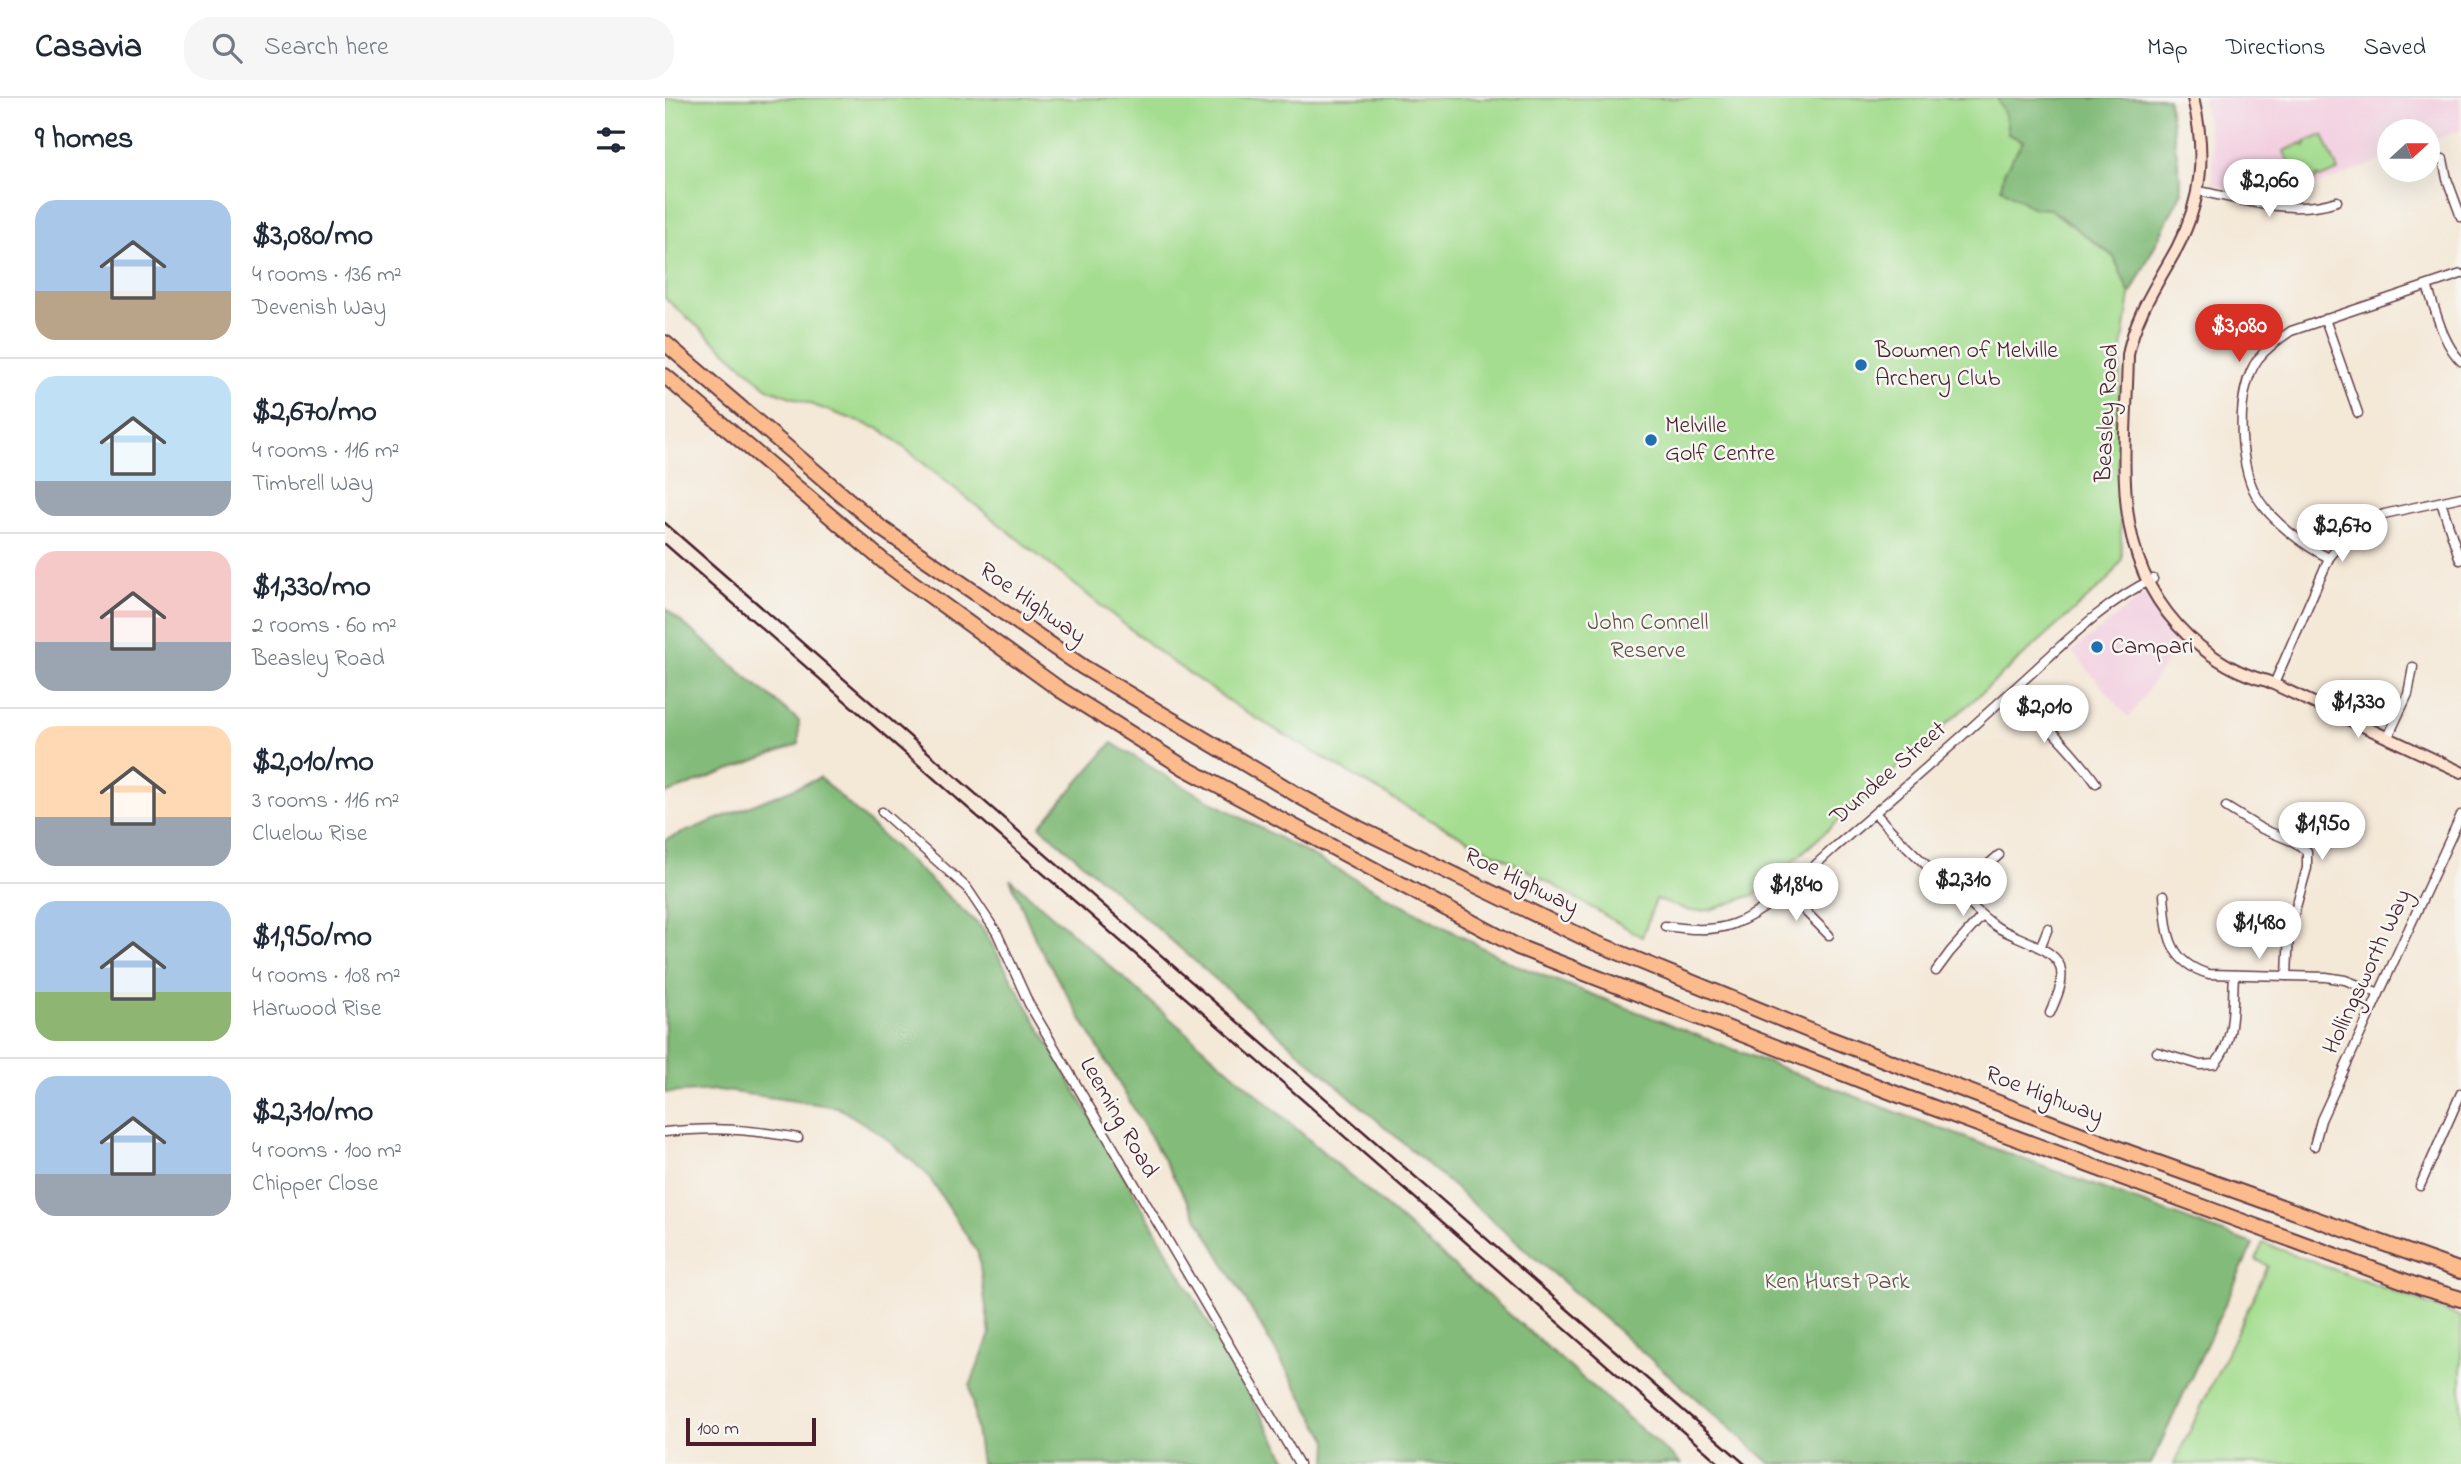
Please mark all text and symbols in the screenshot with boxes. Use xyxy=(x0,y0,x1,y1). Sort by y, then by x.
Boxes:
search box xyxy=(184,17,674,80)
text: Casavia xyxy=(35,24,142,72)
icon: search xyxy=(208,29,246,67)
text: Search here xyxy=(264,29,389,67)
text: Map xyxy=(2147,31,2188,66)
text: Directions xyxy=(2226,31,2325,66)
text: Saved xyxy=(2363,31,2426,66)
text: 9 homes xyxy=(35,118,133,162)
north arrow xyxy=(2377,119,2439,182)
map controls xyxy=(2377,119,2440,182)
icon: filters xyxy=(592,121,630,159)
pin: $2,060 xyxy=(2212,159,2326,219)
text: $2,060 xyxy=(2239,165,2299,198)
text: $3,080/mo xyxy=(252,215,373,259)
icon: home xyxy=(91,228,175,312)
text: 4 rooms · 136 m² xyxy=(252,259,402,292)
text: Devenish Way xyxy=(252,292,386,325)
pin: $3,080 xyxy=(2182,304,2296,364)
text: $3,080 xyxy=(2211,310,2267,343)
place label: Bowmen of Melville Archery Club xyxy=(1874,334,2058,398)
street label: Beasley Road xyxy=(2087,342,2130,484)
marker: Bowmen of Melville Archery Club xyxy=(1853,357,1869,373)
text: $2,670/mo xyxy=(252,391,377,435)
icon: home xyxy=(91,404,175,488)
place label: Melville Golf Centre xyxy=(1665,409,1775,472)
marker: Melville Golf Centre xyxy=(1643,432,1659,448)
text: 4 rooms · 116 m² xyxy=(252,435,399,468)
text: Timbrell Way xyxy=(252,468,373,501)
pin: $2,670 xyxy=(2285,504,2399,564)
text: $2,670 xyxy=(2313,510,2371,543)
street label: Roe Highway xyxy=(971,554,1093,655)
text: $1,330/mo xyxy=(252,566,371,610)
icon: home xyxy=(91,579,175,663)
park label: John Connell Reserve xyxy=(1588,606,1708,669)
text: 2 rooms · 60 m² xyxy=(252,610,397,643)
place label: Campari xyxy=(2111,630,2194,665)
marker: Campari xyxy=(2089,639,2105,655)
text: Beasley Road xyxy=(252,643,385,676)
pin: $1,330 xyxy=(2301,680,2415,740)
pin: $2,010 xyxy=(1987,686,2101,745)
text: $1,330 xyxy=(2331,686,2385,719)
text: $2,010 xyxy=(2016,691,2072,724)
street label: Dundee Street xyxy=(1822,713,1955,835)
text: $2,010/mo xyxy=(252,741,374,785)
icon: home xyxy=(91,754,175,838)
text: 3 rooms · 116 m² xyxy=(252,785,399,818)
pin: $1,950 xyxy=(2265,802,2379,862)
text: $1,950 xyxy=(2294,808,2350,841)
text: Cluelow Rise xyxy=(252,818,367,851)
street label: Roe Highway xyxy=(1457,839,1584,926)
pin: $2,310 xyxy=(1906,858,2020,918)
pin: $1,840 xyxy=(1739,864,1853,923)
text: $2,310 xyxy=(1935,864,1991,897)
text: $1,840 xyxy=(1769,869,1823,902)
street label: Hollingsworth Way xyxy=(2314,884,2423,1061)
pin: $1,480 xyxy=(2202,902,2316,961)
text: $1,480 xyxy=(2232,907,2286,940)
text: $1,950/mo xyxy=(252,916,372,960)
icon: home xyxy=(91,929,175,1013)
text: 4 rooms · 108 m² xyxy=(252,960,401,993)
text: Harwood Rise xyxy=(252,993,381,1026)
street label: Leeming Road xyxy=(1069,1051,1167,1185)
street label: Roe Highway xyxy=(1979,1057,2108,1136)
text: $2,310/mo xyxy=(252,1091,373,1135)
icon: home xyxy=(91,1104,175,1188)
text: 4 rooms · 100 m² xyxy=(252,1135,402,1168)
text: Chipper Close xyxy=(252,1168,378,1201)
park label: Ken Hurst Park xyxy=(1765,1265,1910,1300)
scale bar xyxy=(686,1415,815,1447)
text: 100 m xyxy=(697,1416,739,1443)

